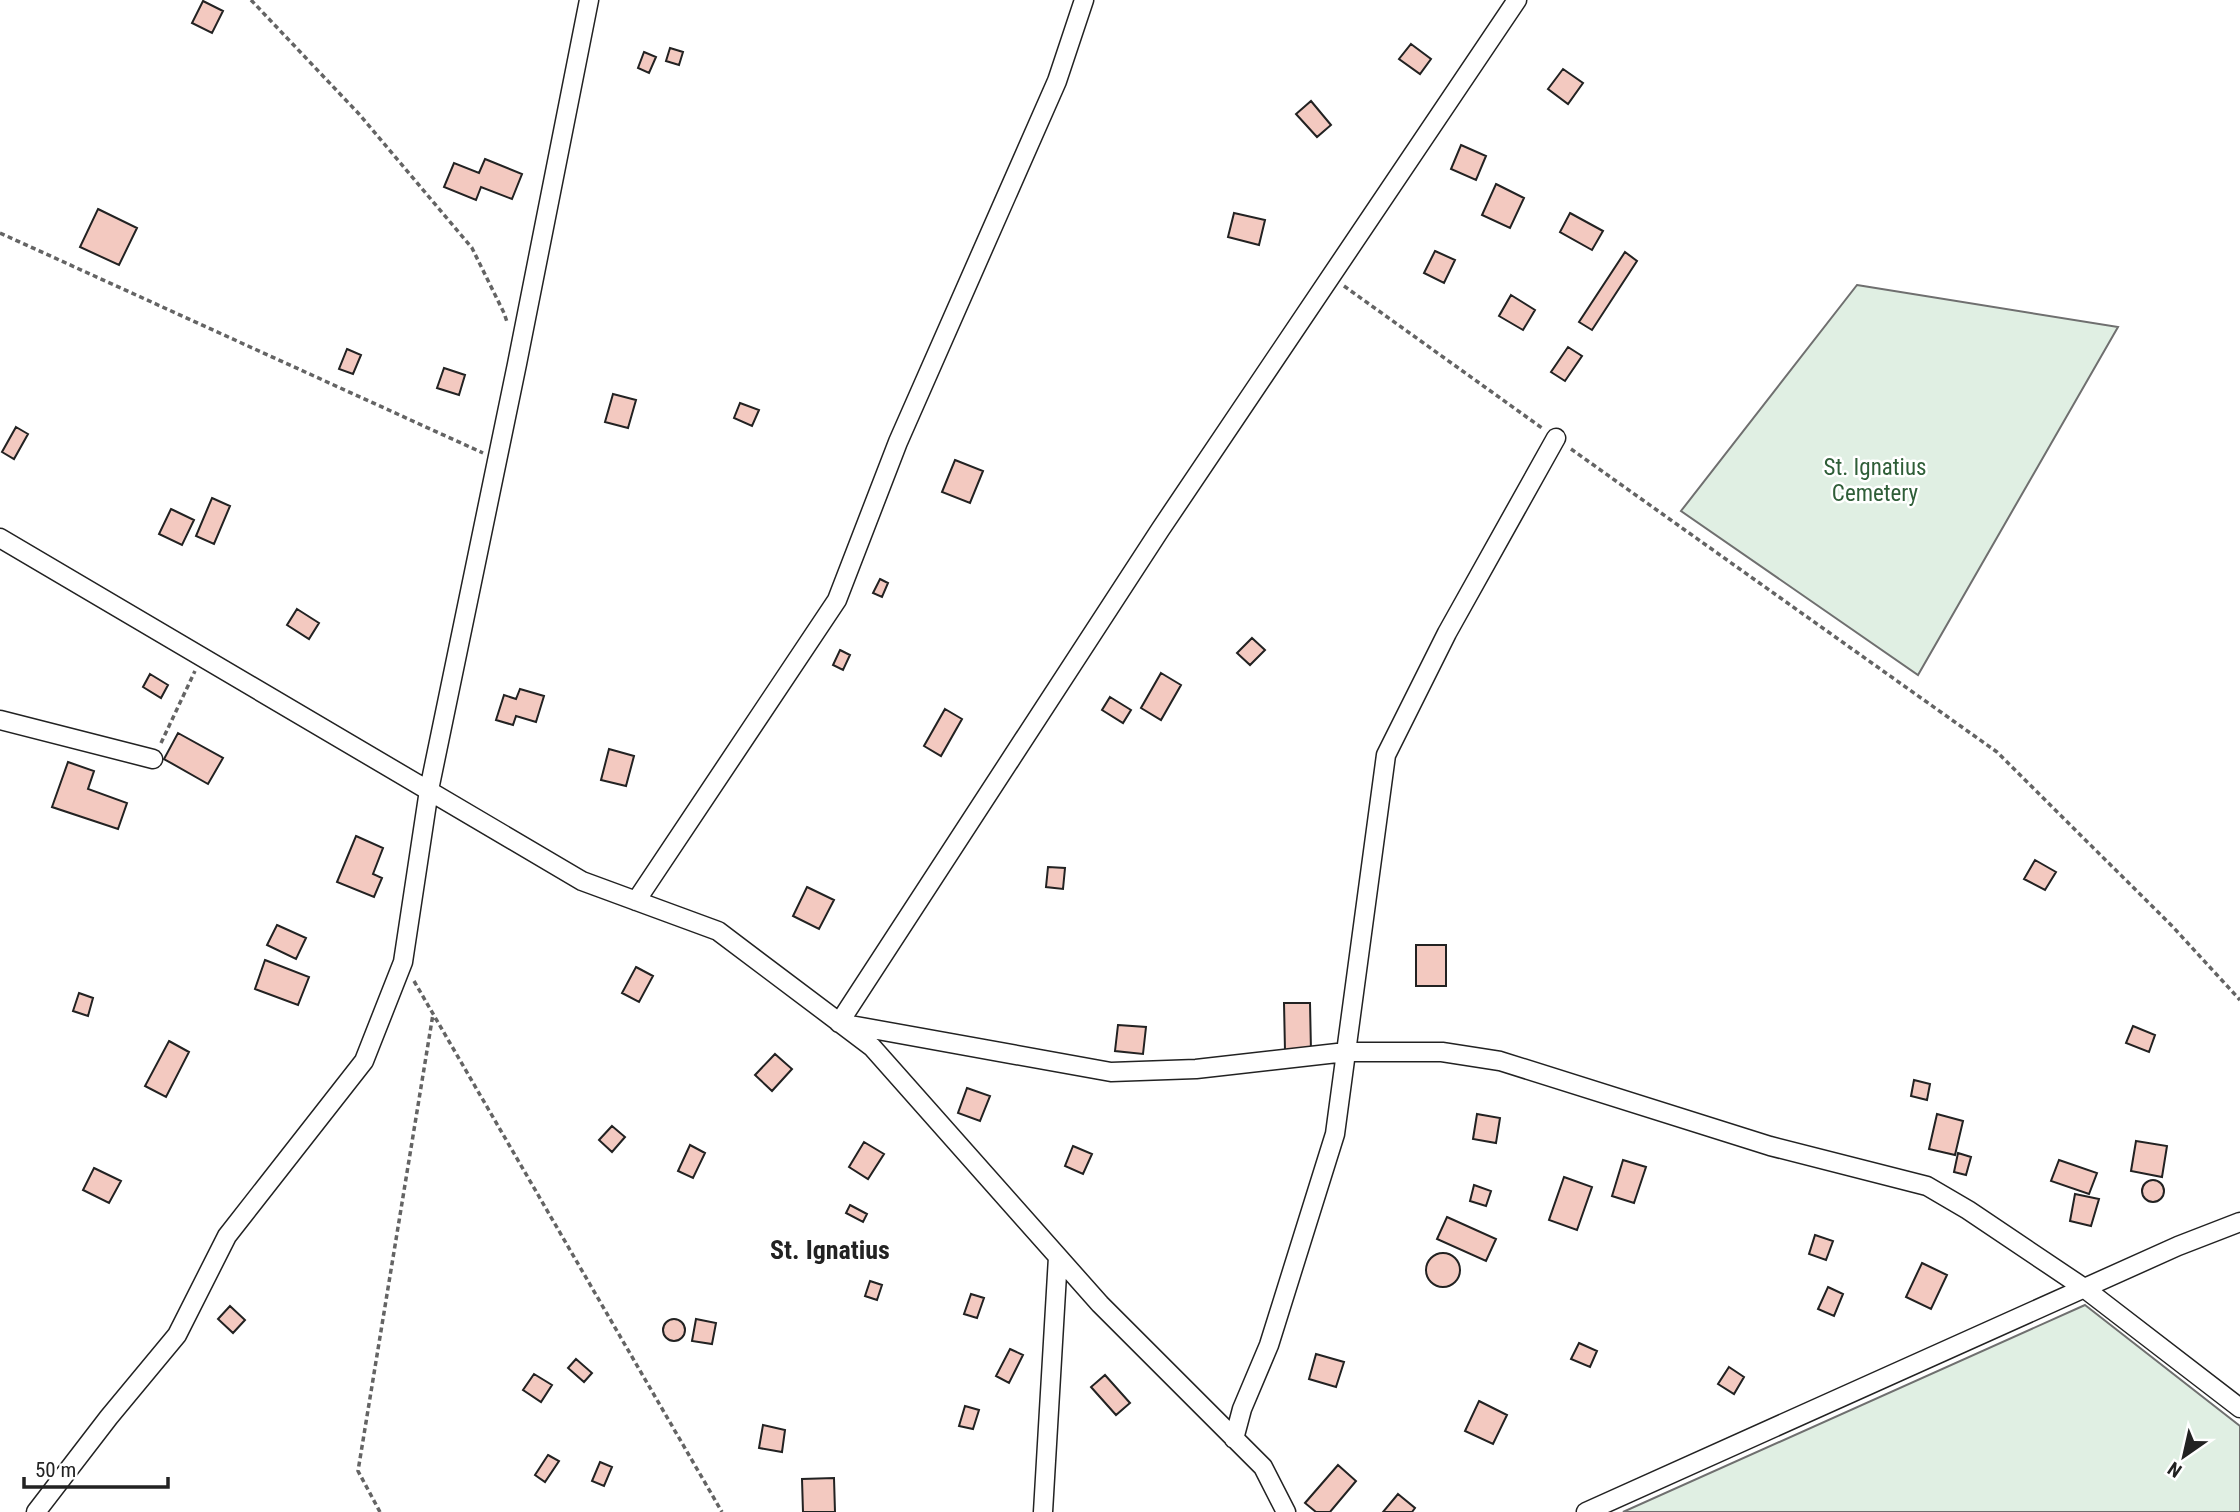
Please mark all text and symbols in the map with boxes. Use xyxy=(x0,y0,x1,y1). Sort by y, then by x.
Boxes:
park label: St. Ignatius Cemetery xyxy=(1823,454,1927,507)
district label: St. Ignatius xyxy=(770,1235,890,1265)
north arrow xyxy=(2149,1421,2219,1491)
scale bar xyxy=(24,1446,168,1490)
text: N xyxy=(2164,1457,2186,1482)
text: 50 m xyxy=(35,1458,76,1482)

